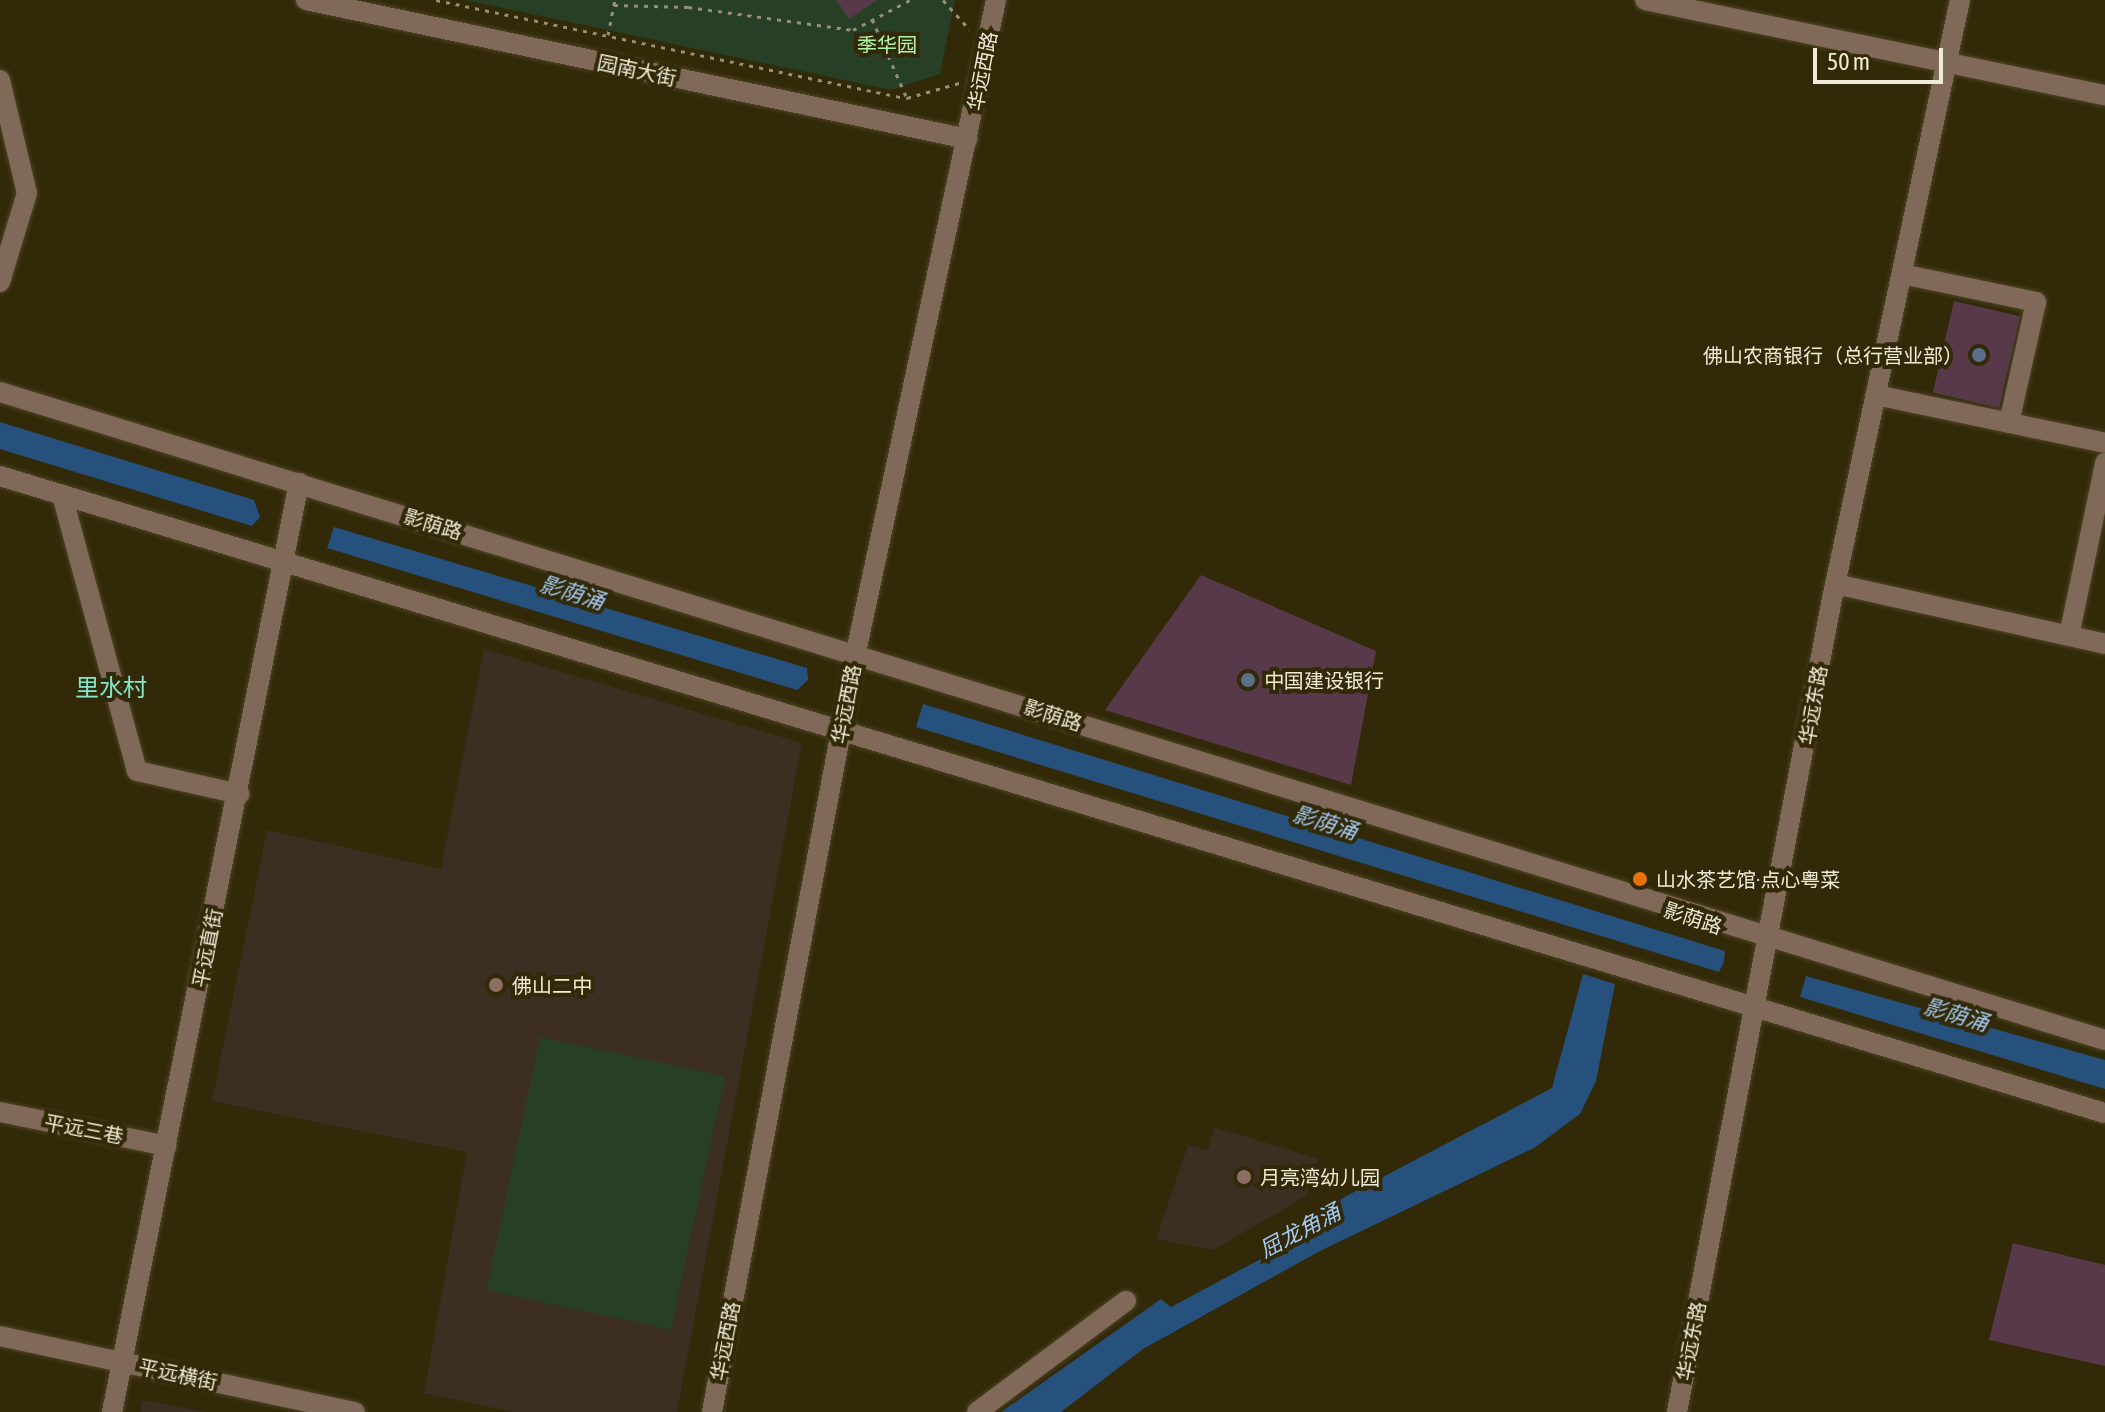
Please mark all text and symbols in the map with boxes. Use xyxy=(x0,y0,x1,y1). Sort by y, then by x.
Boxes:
street label: 华远西路 xyxy=(963,29,1001,113)
park label: 季华园 xyxy=(857,32,917,56)
scale bar xyxy=(1817,32,1947,82)
text: 50 m xyxy=(1827,48,1870,75)
street label: 园南大街 xyxy=(595,50,679,90)
place label: 佛山农商银行（总行营业部） xyxy=(1703,343,1963,367)
marker: 佛山农商银行（总行营业部） xyxy=(1970,346,1988,364)
street label: 影荫路 xyxy=(401,504,465,544)
water label: 影荫涌 xyxy=(537,571,607,615)
street label: 华远西路 xyxy=(827,662,865,746)
street label: 华远东路 xyxy=(1794,664,1832,746)
place label: 中国建设银行 xyxy=(1264,668,1384,692)
marker: 中国建设银行 xyxy=(1239,671,1257,689)
district label: 里水村 xyxy=(75,674,147,702)
street label: 影荫路 xyxy=(1021,694,1085,736)
water label: 影荫涌 xyxy=(1290,801,1360,845)
place label: 山水茶艺馆·点心粤菜 xyxy=(1656,867,1840,891)
marker: 山水茶艺馆·点心粤菜 xyxy=(1631,870,1649,888)
street label: 影荫路 xyxy=(1661,897,1725,939)
street label: 平远直街 xyxy=(188,906,226,990)
place label: 佛山二中 xyxy=(512,973,592,997)
marker: 佛山二中 xyxy=(487,976,505,994)
water label: 影荫涌 xyxy=(1921,993,1991,1037)
street label: 平远三巷 xyxy=(42,1110,126,1148)
place label: 月亮湾幼儿园 xyxy=(1260,1165,1380,1189)
marker: 月亮湾幼儿园 xyxy=(1235,1168,1253,1186)
water label: 屈龙角涌 xyxy=(1255,1199,1345,1263)
street label: 华远西路 xyxy=(706,1299,744,1383)
street label: 华远东路 xyxy=(1672,1299,1710,1383)
street label: 平远横街 xyxy=(136,1354,220,1394)

